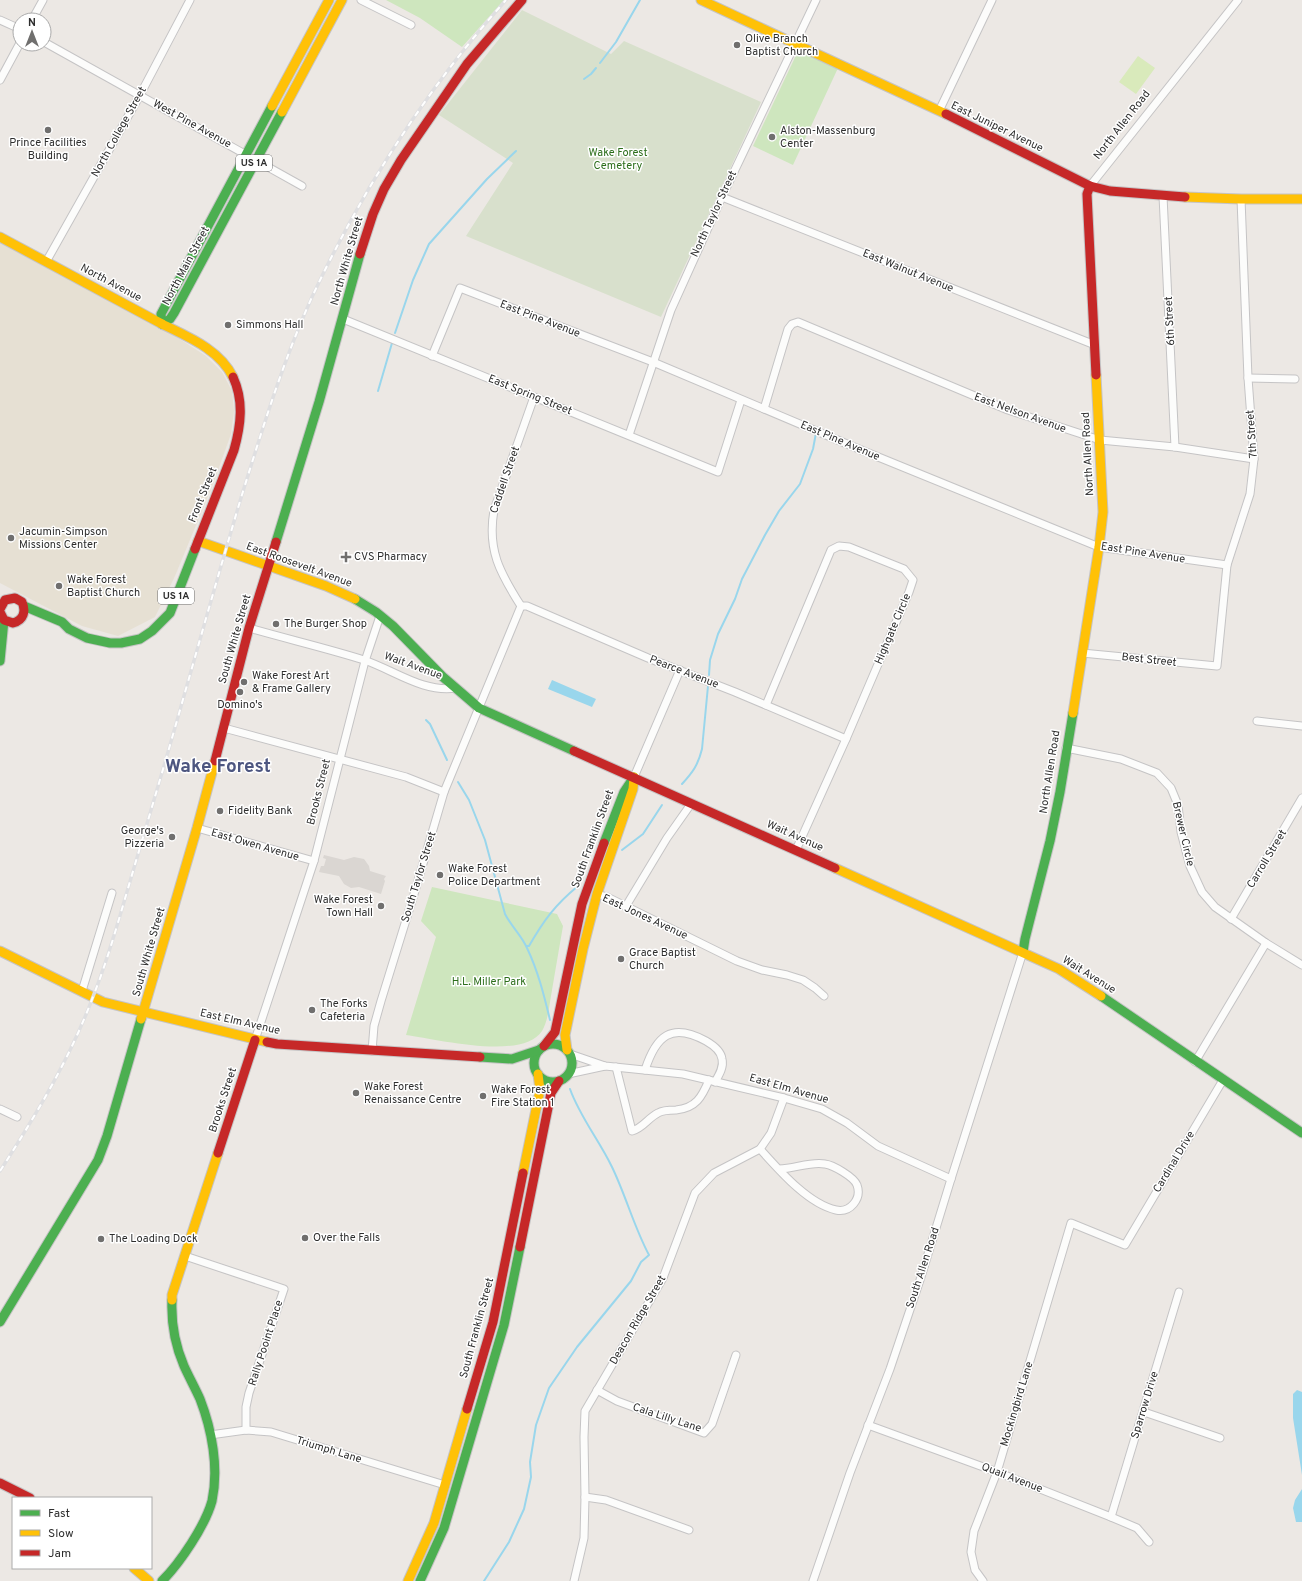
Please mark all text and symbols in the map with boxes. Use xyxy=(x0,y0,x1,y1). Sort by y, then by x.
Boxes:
north arrow xyxy=(12,12,52,52)
text: N xyxy=(28,16,36,30)
place label: Olive Branch Baptist Church xyxy=(745,32,818,59)
marker: Olive Branch Baptist Church xyxy=(732,40,742,50)
street label: North College Street xyxy=(88,84,150,180)
street label: North Allen Road xyxy=(1091,88,1153,162)
street label: West Pine Avenue xyxy=(150,97,234,151)
street label: East Juniper Avenue xyxy=(949,99,1046,155)
place label: Alston-Massenburg Center xyxy=(780,124,875,151)
marker: Prince Facilities Building xyxy=(43,125,53,135)
marker: Alston-Massenburg Center xyxy=(767,132,777,142)
place label: Prince Facilities Building xyxy=(9,136,87,163)
park label: Wake Forest Cemetery xyxy=(588,146,648,173)
road number: US 1A xyxy=(236,155,272,171)
street label: North Taylor Street xyxy=(688,168,740,260)
street label: North White Street xyxy=(328,215,366,307)
street label: North Main Street xyxy=(159,224,213,308)
street label: East Walnut Avenue xyxy=(860,246,956,296)
street label: North Avenue xyxy=(78,261,144,305)
street label: 6th Street xyxy=(1162,296,1178,346)
street label: East Pine Avenue xyxy=(498,297,582,341)
place label: Simmons Hall xyxy=(236,318,303,332)
marker: Simmons Hall xyxy=(223,320,233,330)
street label: East Spring Street xyxy=(486,372,574,418)
street label: East Nelson Avenue xyxy=(972,390,1068,436)
street label: 7th Street xyxy=(1243,409,1261,459)
street label: North Allen Road xyxy=(1079,412,1097,496)
street label: East Pine Avenue xyxy=(798,418,882,464)
street label: Caddell Street xyxy=(487,445,523,515)
street label: Front Street xyxy=(186,465,220,525)
place label: Jacumin-Simpson Missions Center xyxy=(19,525,107,552)
marker: Jacumin-Simpson Missions Center xyxy=(6,533,16,543)
street label: East Roosevelt Avenue xyxy=(244,539,354,591)
street label: East Pine Avenue xyxy=(1100,539,1186,567)
place label: CVS Pharmacy xyxy=(354,550,427,564)
marker: CVS Pharmacy xyxy=(341,552,351,562)
place label: Wake Forest Baptist Church xyxy=(67,573,140,600)
marker: Wake Forest Baptist Church xyxy=(54,581,64,591)
road number: US 1A xyxy=(158,588,194,604)
street label: Highgate Circle xyxy=(872,591,914,667)
street label: South White Street xyxy=(216,593,254,685)
place label: The Burger Shop xyxy=(284,617,367,631)
marker: The Burger Shop xyxy=(271,619,281,629)
street label: Wait Avenue xyxy=(382,649,444,683)
street label: Best Street xyxy=(1121,650,1177,670)
street label: Pearce Avenue xyxy=(647,652,721,692)
place label: Wake Forest Art & Frame Gallery xyxy=(252,669,331,696)
marker: Wake Forest Art & Frame Gallery xyxy=(239,677,249,687)
marker: Domino's xyxy=(235,687,245,697)
place label: Domino's xyxy=(217,698,263,712)
street label: North Allen Road xyxy=(1037,729,1063,815)
district label: Wake Forest xyxy=(165,755,271,779)
street label: Brooks Street xyxy=(304,758,334,826)
street label: South Franklin Street xyxy=(569,788,617,890)
street label: Brewer Circle xyxy=(1169,800,1197,868)
place label: Fidelity Bank xyxy=(228,804,293,818)
marker: Fidelity Bank xyxy=(215,806,225,816)
street label: Wait Avenue xyxy=(764,817,826,855)
place label: George's Pizzeria xyxy=(121,824,164,851)
street label: East Owen Avenue xyxy=(209,826,301,864)
street label: Carroll Street xyxy=(1244,827,1290,891)
street label: South Taylor Street xyxy=(399,830,439,924)
marker: George's Pizzeria xyxy=(167,832,177,842)
place label: Wake Forest Police Department xyxy=(448,862,540,889)
marker: Wake Forest Police Department xyxy=(435,870,445,880)
street label: East Jones Avenue xyxy=(600,891,690,943)
place label: Wake Forest Town Hall xyxy=(314,893,373,920)
marker: Wake Forest Town Hall xyxy=(376,901,386,911)
street label: South White Street xyxy=(130,906,168,998)
place label: Grace Baptist Church xyxy=(629,946,696,973)
street label: Wait Avenue xyxy=(1060,953,1118,997)
marker: Grace Baptist Church xyxy=(616,954,626,964)
park label: H.L. Miller Park xyxy=(452,975,526,989)
place label: The Forks Cafeteria xyxy=(320,997,368,1024)
marker: The Forks Cafeteria xyxy=(307,1005,317,1015)
street label: East Elm Avenue xyxy=(199,1006,282,1038)
street label: Brooks Street xyxy=(206,1066,240,1134)
street label: East Elm Avenue xyxy=(748,1071,830,1107)
place label: Wake Forest Renaissance Centre xyxy=(364,1080,461,1107)
place label: Wake Forest Fire Station 1 xyxy=(491,1083,554,1110)
marker: Wake Forest Renaissance Centre xyxy=(351,1088,361,1098)
marker: Wake Forest Fire Station 1 xyxy=(478,1091,488,1101)
street label: Cardinal Drive xyxy=(1150,1129,1198,1195)
street label: South Allen Road xyxy=(903,1226,943,1310)
place label: Over the Falls xyxy=(313,1231,380,1245)
place label: The Loading Dock xyxy=(109,1232,198,1246)
marker: Over the Falls xyxy=(300,1233,310,1243)
marker: The Loading Dock xyxy=(96,1234,106,1244)
street label: Deacon Ridge Street xyxy=(607,1273,669,1367)
street label: South Franklin Street xyxy=(457,1276,497,1380)
street label: Rally Pooint Place xyxy=(246,1298,286,1388)
street label: Mockingbird Lane xyxy=(997,1360,1037,1448)
street label: Sparrow Drive xyxy=(1128,1370,1162,1440)
street label: Cala Lilly Lane xyxy=(631,1400,703,1436)
street label: Triumph Lane xyxy=(295,1433,363,1467)
street label: Quail Avenue xyxy=(979,1460,1045,1496)
legend xyxy=(12,1497,152,1569)
text: Fast xyxy=(48,1506,70,1522)
text: Slow xyxy=(48,1526,74,1542)
text: Jam xyxy=(48,1546,71,1562)

